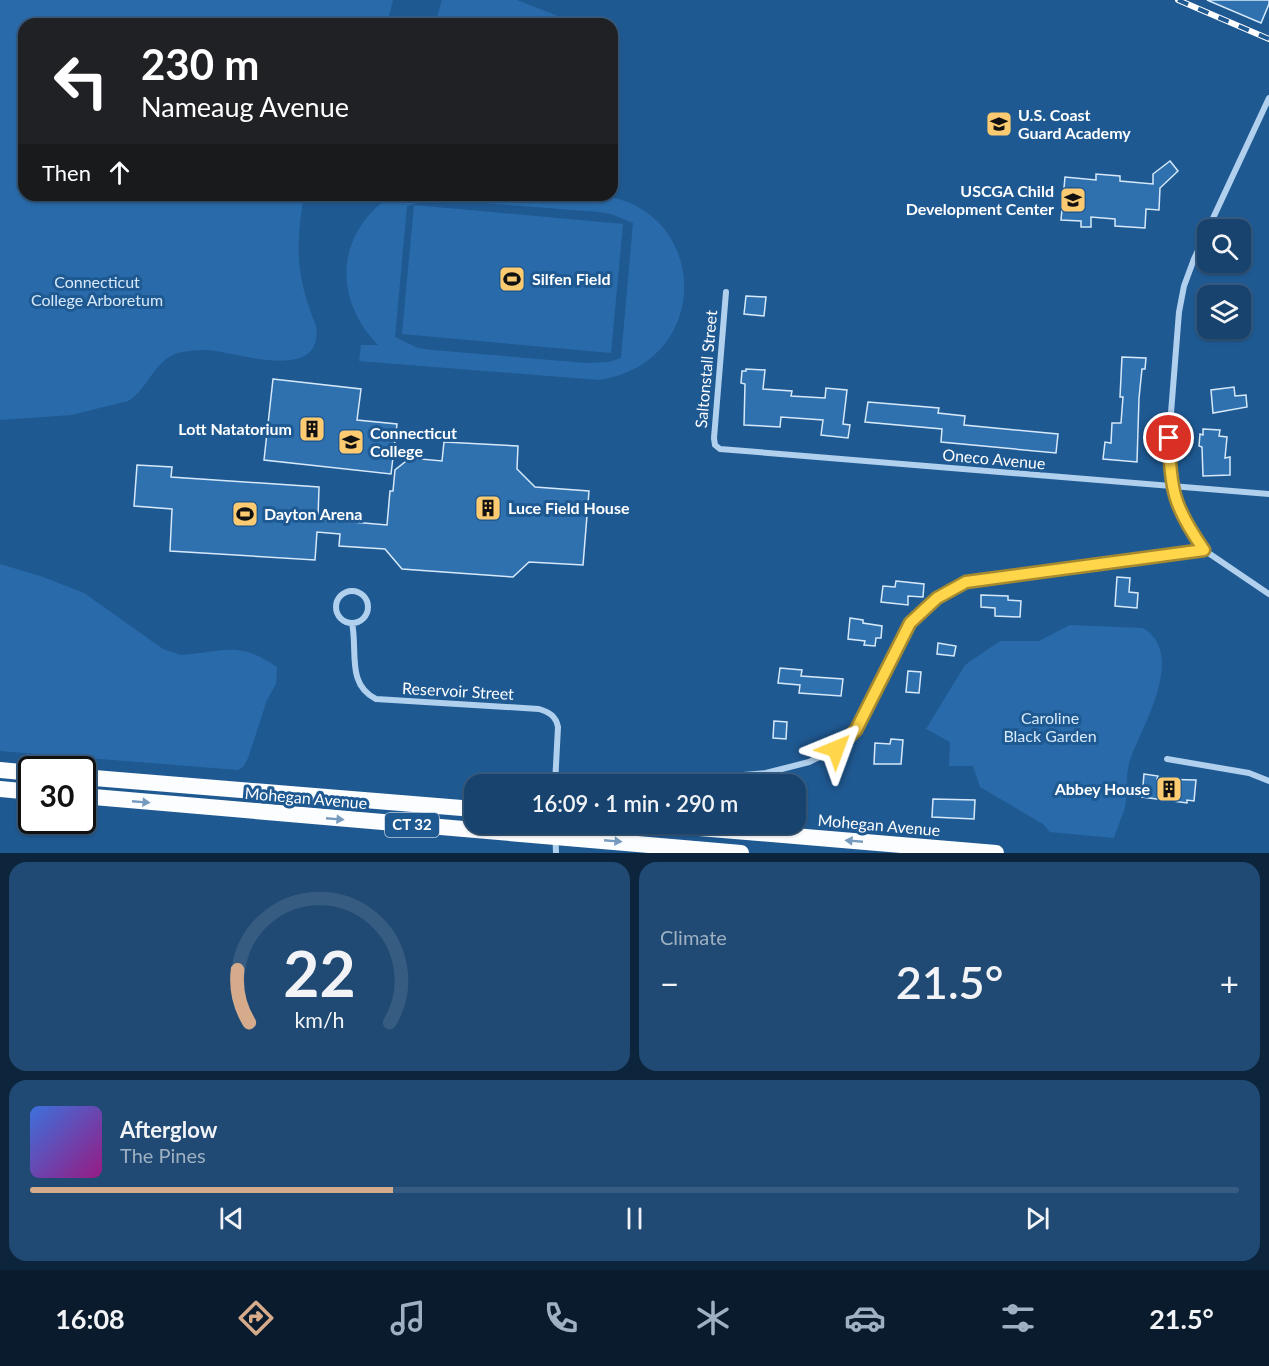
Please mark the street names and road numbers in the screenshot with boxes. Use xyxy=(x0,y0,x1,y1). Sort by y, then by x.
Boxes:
street label: Saltonstall Street xyxy=(691,309,720,429)
street label: Oneco Avenue xyxy=(942,445,1046,472)
street label: Reservoir Street xyxy=(402,678,515,703)
street label: Mohegan Avenue xyxy=(244,783,368,812)
street label: Mohegan Avenue xyxy=(817,810,941,839)
road number: CT 32 xyxy=(385,813,439,837)

